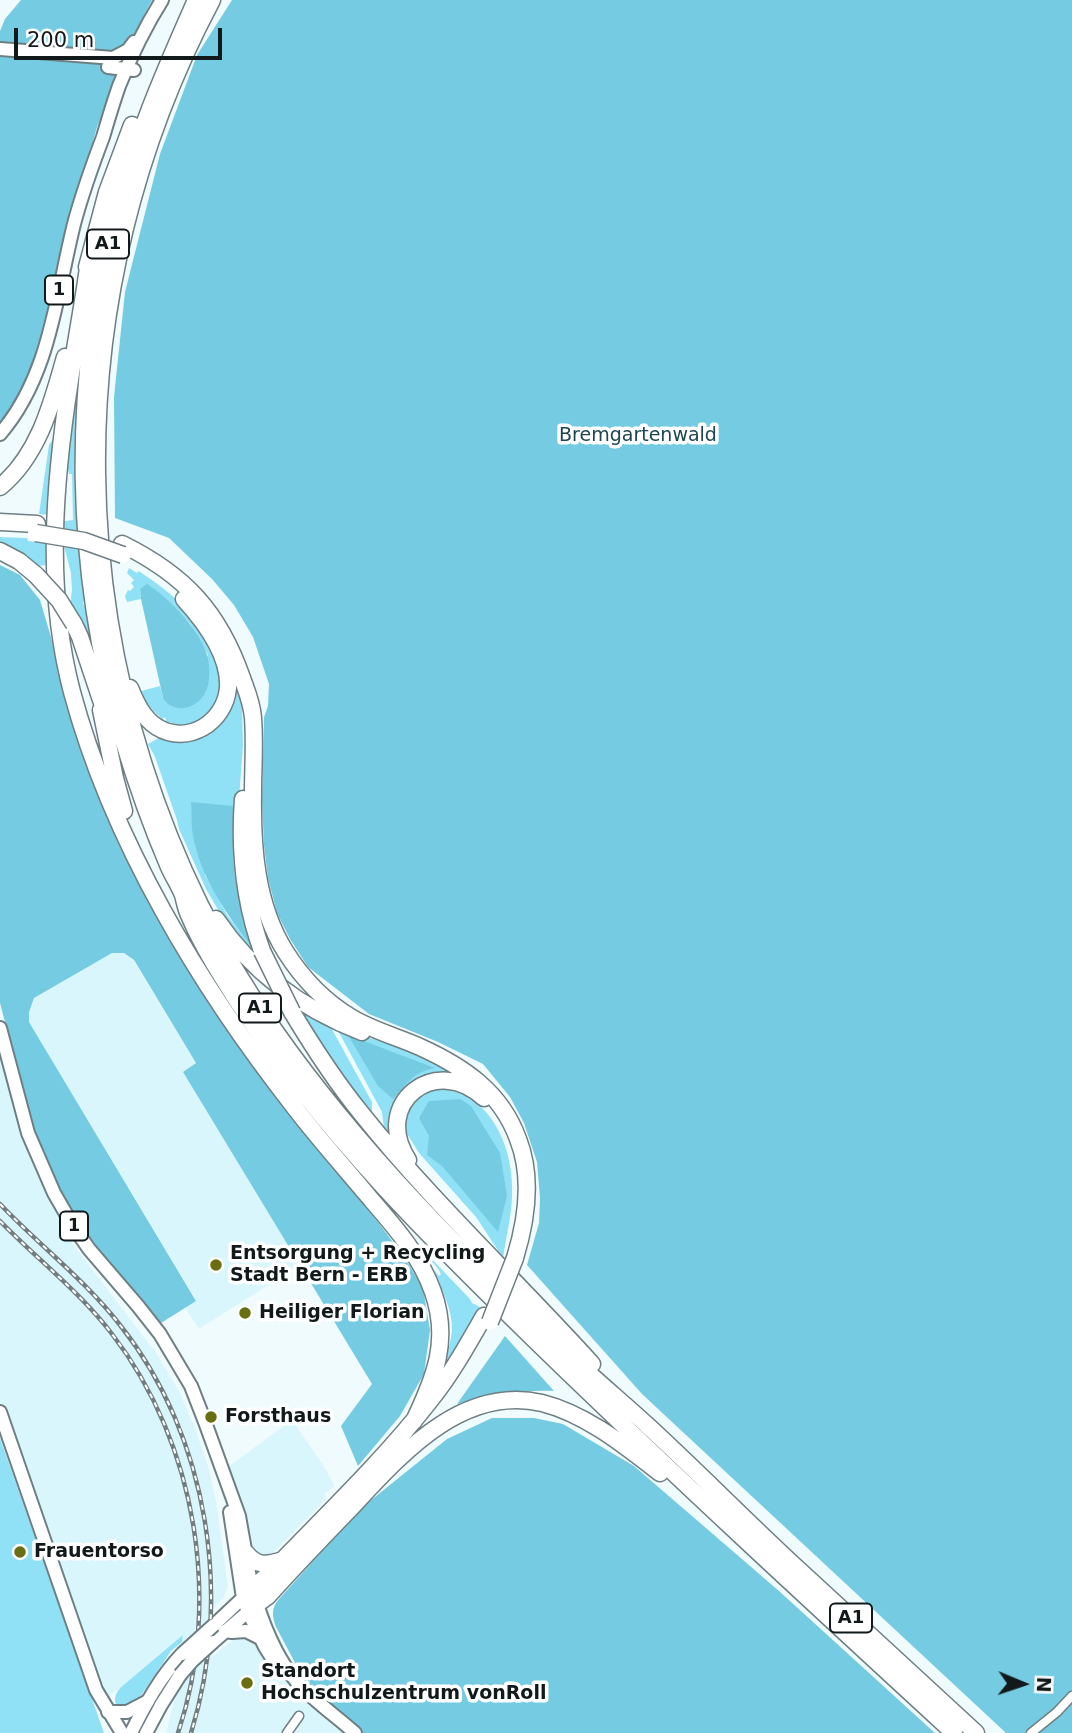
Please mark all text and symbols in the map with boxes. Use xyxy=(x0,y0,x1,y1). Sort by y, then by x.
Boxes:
scale bar xyxy=(18,14,226,58)
text: 200 m xyxy=(27,28,94,52)
road number: A1 xyxy=(87,230,129,258)
road number: 1 xyxy=(45,276,73,304)
park label: Bremgartenwald xyxy=(559,425,717,447)
road number: A1 xyxy=(239,993,281,1023)
road number: 1 xyxy=(60,1212,88,1240)
place label: Entsorgung + Recycling Stadt Bern - ERB xyxy=(230,1243,485,1287)
marker: Entsorgung + Recycling Stadt Bern - ERB xyxy=(208,1257,224,1273)
place label: Heiliger Florian xyxy=(259,1302,425,1324)
marker: Heiliger Florian xyxy=(237,1305,253,1321)
place label: Forsthaus xyxy=(225,1406,331,1428)
marker: Forsthaus xyxy=(203,1409,219,1425)
place label: Frauentorso xyxy=(34,1541,164,1563)
marker: Frauentorso xyxy=(12,1544,28,1560)
road number: A1 xyxy=(830,1604,872,1632)
north arrow xyxy=(988,1649,1058,1719)
place label: Standort Hochschulzentrum vonRoll xyxy=(261,1661,546,1705)
marker: Standort Hochschulzentrum vonRoll xyxy=(239,1675,255,1691)
text: N xyxy=(1033,1676,1055,1693)

